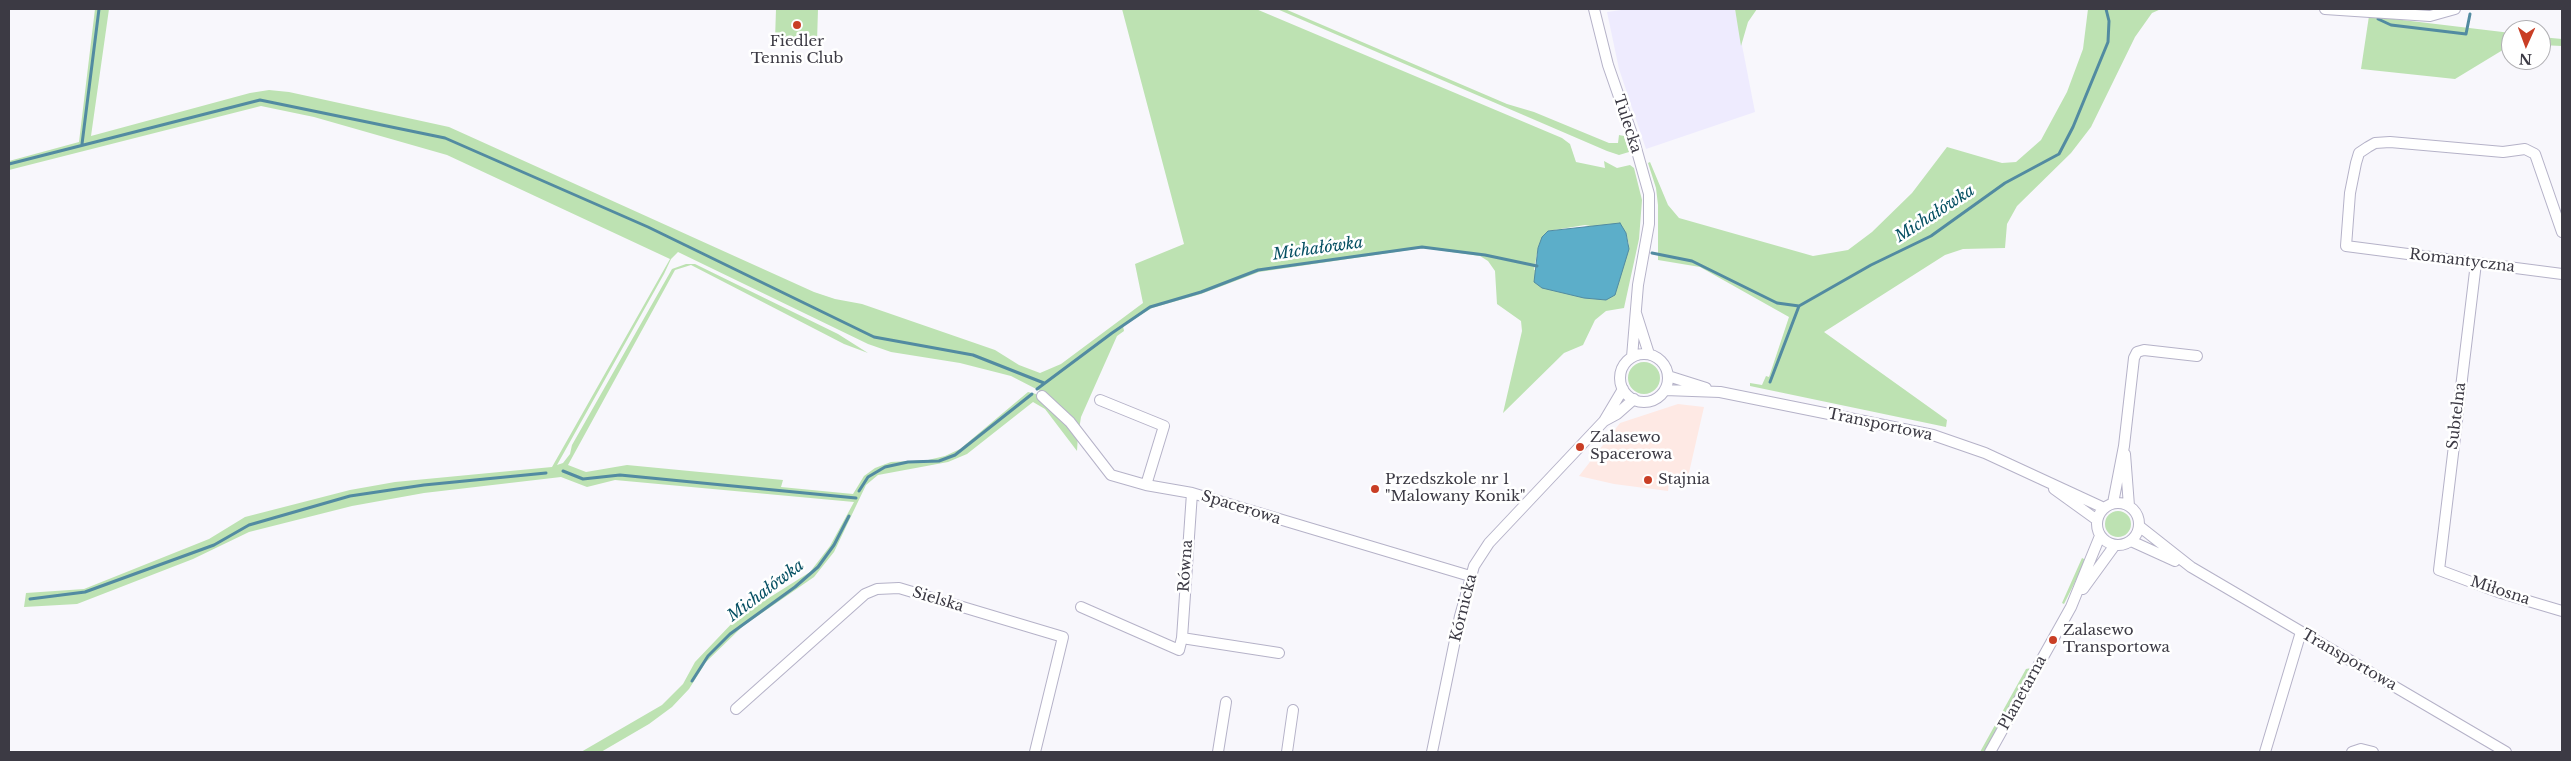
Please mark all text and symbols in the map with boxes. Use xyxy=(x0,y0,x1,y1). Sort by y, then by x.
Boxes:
marker: Fiedler Tennis Club xyxy=(791,19,803,31)
north arrow xyxy=(2501,20,2551,70)
place label: Fiedler Tennis Club xyxy=(751,33,843,68)
text: N xyxy=(2519,50,2532,68)
street label: Tulecka xyxy=(1609,93,1645,155)
water label: Michałówka xyxy=(1892,181,1978,247)
water label: Michałówka xyxy=(1272,233,1364,265)
street label: Romantyczna xyxy=(2408,246,2516,276)
street label: Subtelna xyxy=(2444,381,2470,451)
street label: Transportowa xyxy=(1826,405,1934,445)
place label: Zalasewo Spacerowa xyxy=(1590,429,1672,464)
marker: Zalasewo Spacerowa xyxy=(1574,441,1586,453)
place label: Przedszkole nr 1 "Malowany Konik" xyxy=(1385,471,1526,506)
place label: Stajnia xyxy=(1658,471,1710,489)
marker: Stajnia xyxy=(1642,474,1654,486)
marker: Przedszkole nr 1 "Malowany Konik" xyxy=(1369,483,1381,495)
street label: Spacerowa xyxy=(1199,487,1283,529)
street label: Równa xyxy=(1175,539,1197,593)
water label: Michałówka xyxy=(724,556,808,626)
street label: Kórnicka xyxy=(1447,572,1481,644)
street label: Miłosna xyxy=(2468,573,2532,609)
street label: Sielska xyxy=(910,584,966,616)
place label: Zalasewo Transportowa xyxy=(2063,622,2170,657)
street label: Transportowa xyxy=(2298,625,2400,695)
marker: Zalasewo Transportowa xyxy=(2047,634,2059,646)
street label: Planetarna xyxy=(1995,653,2051,733)

